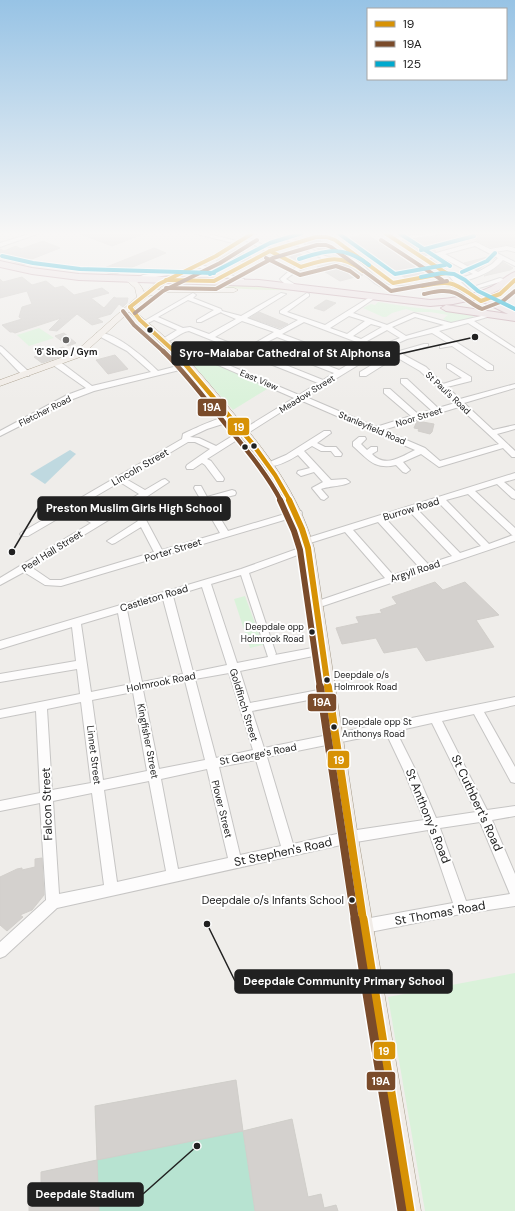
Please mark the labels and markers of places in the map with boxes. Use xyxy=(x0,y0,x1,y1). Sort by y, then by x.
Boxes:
unlabelled marker xyxy=(145,325,155,335)
marker: '6' Shop / Gym xyxy=(61,335,71,345)
callout: Syro-Malabar Cathedral of St Alphonsa xyxy=(172,342,399,365)
place label: '6' Shop / Gym xyxy=(35,346,97,358)
unlabelled marker xyxy=(249,441,259,451)
unlabelled marker xyxy=(240,442,250,452)
callout: Preston Muslim Girls High School xyxy=(38,497,230,520)
place label: Deepdale opp Holmrook Road xyxy=(241,621,304,645)
marker: Deepdale opp Holmrook Road xyxy=(307,627,317,637)
place label: Deepdale o/s Holmrook Road xyxy=(334,669,398,693)
marker: Deepdale o/s Holmrook Road xyxy=(322,675,332,685)
place label: Deepdale opp St Anthonys Road xyxy=(342,716,412,740)
marker: Deepdale opp St Anthonys Road xyxy=(329,722,339,732)
place label: Deepdale o/s Infants School xyxy=(202,893,344,907)
marker: Deepdale o/s Infants School xyxy=(347,895,357,905)
callout: Deepdale Community Primary School xyxy=(235,970,452,993)
callout: Deepdale Stadium xyxy=(28,1183,143,1206)

